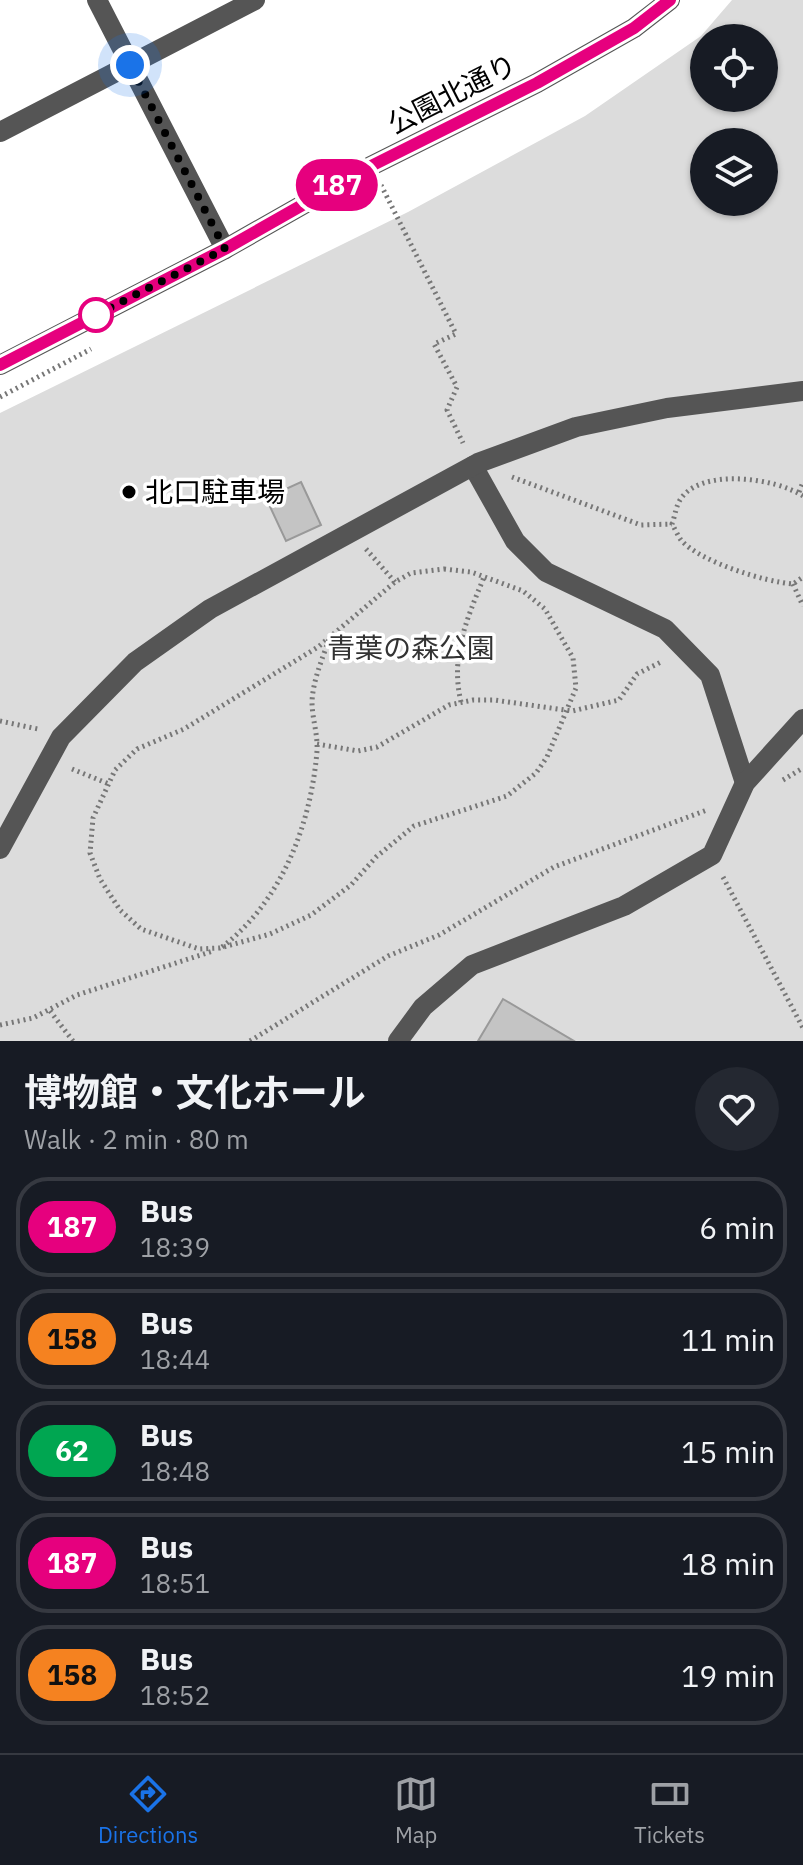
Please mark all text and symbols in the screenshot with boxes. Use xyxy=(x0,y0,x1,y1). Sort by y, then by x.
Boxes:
map controls xyxy=(690,24,778,216)
button: locate xyxy=(690,24,778,112)
your location xyxy=(110,45,150,85)
street label: 公園北通り xyxy=(381,45,523,142)
button: layers xyxy=(690,128,778,216)
line badge: 187 xyxy=(291,159,383,211)
text: 187 xyxy=(312,166,362,203)
unlabelled marker xyxy=(79,298,113,332)
place label: 北口駐車場 xyxy=(145,473,285,510)
marker: 北口駐車場 xyxy=(120,483,138,501)
park label: 青葉の森公園 xyxy=(327,629,495,666)
text: 博物館・文化ホール xyxy=(24,1067,366,1116)
button: heart xyxy=(695,1067,779,1151)
text: Walk · 2 min · 80 m xyxy=(24,1122,249,1156)
text: Bus xyxy=(140,1191,193,1230)
text: 187 xyxy=(47,1208,97,1245)
text: 6 min xyxy=(699,1208,775,1247)
text: 18:39 xyxy=(140,1230,210,1264)
text: Bus xyxy=(140,1303,193,1342)
text: 158 xyxy=(47,1320,97,1357)
text: 11 min xyxy=(681,1320,775,1359)
text: 18:44 xyxy=(140,1342,210,1376)
text: Bus xyxy=(140,1415,193,1454)
text: 62 xyxy=(55,1432,89,1469)
text: 15 min xyxy=(681,1432,775,1471)
text: 18:48 xyxy=(140,1454,210,1488)
text: Bus xyxy=(140,1527,193,1566)
text: 187 xyxy=(47,1544,97,1581)
text: 18 min xyxy=(681,1544,775,1583)
text: 18:51 xyxy=(140,1566,210,1600)
text: Bus xyxy=(140,1639,193,1678)
text: 158 xyxy=(47,1656,97,1693)
text: 19 min xyxy=(681,1656,775,1695)
text: 18:52 xyxy=(140,1678,210,1712)
tab: Directions xyxy=(98,1772,198,1849)
tab: Map xyxy=(394,1772,438,1849)
tab: Tickets xyxy=(634,1772,705,1849)

